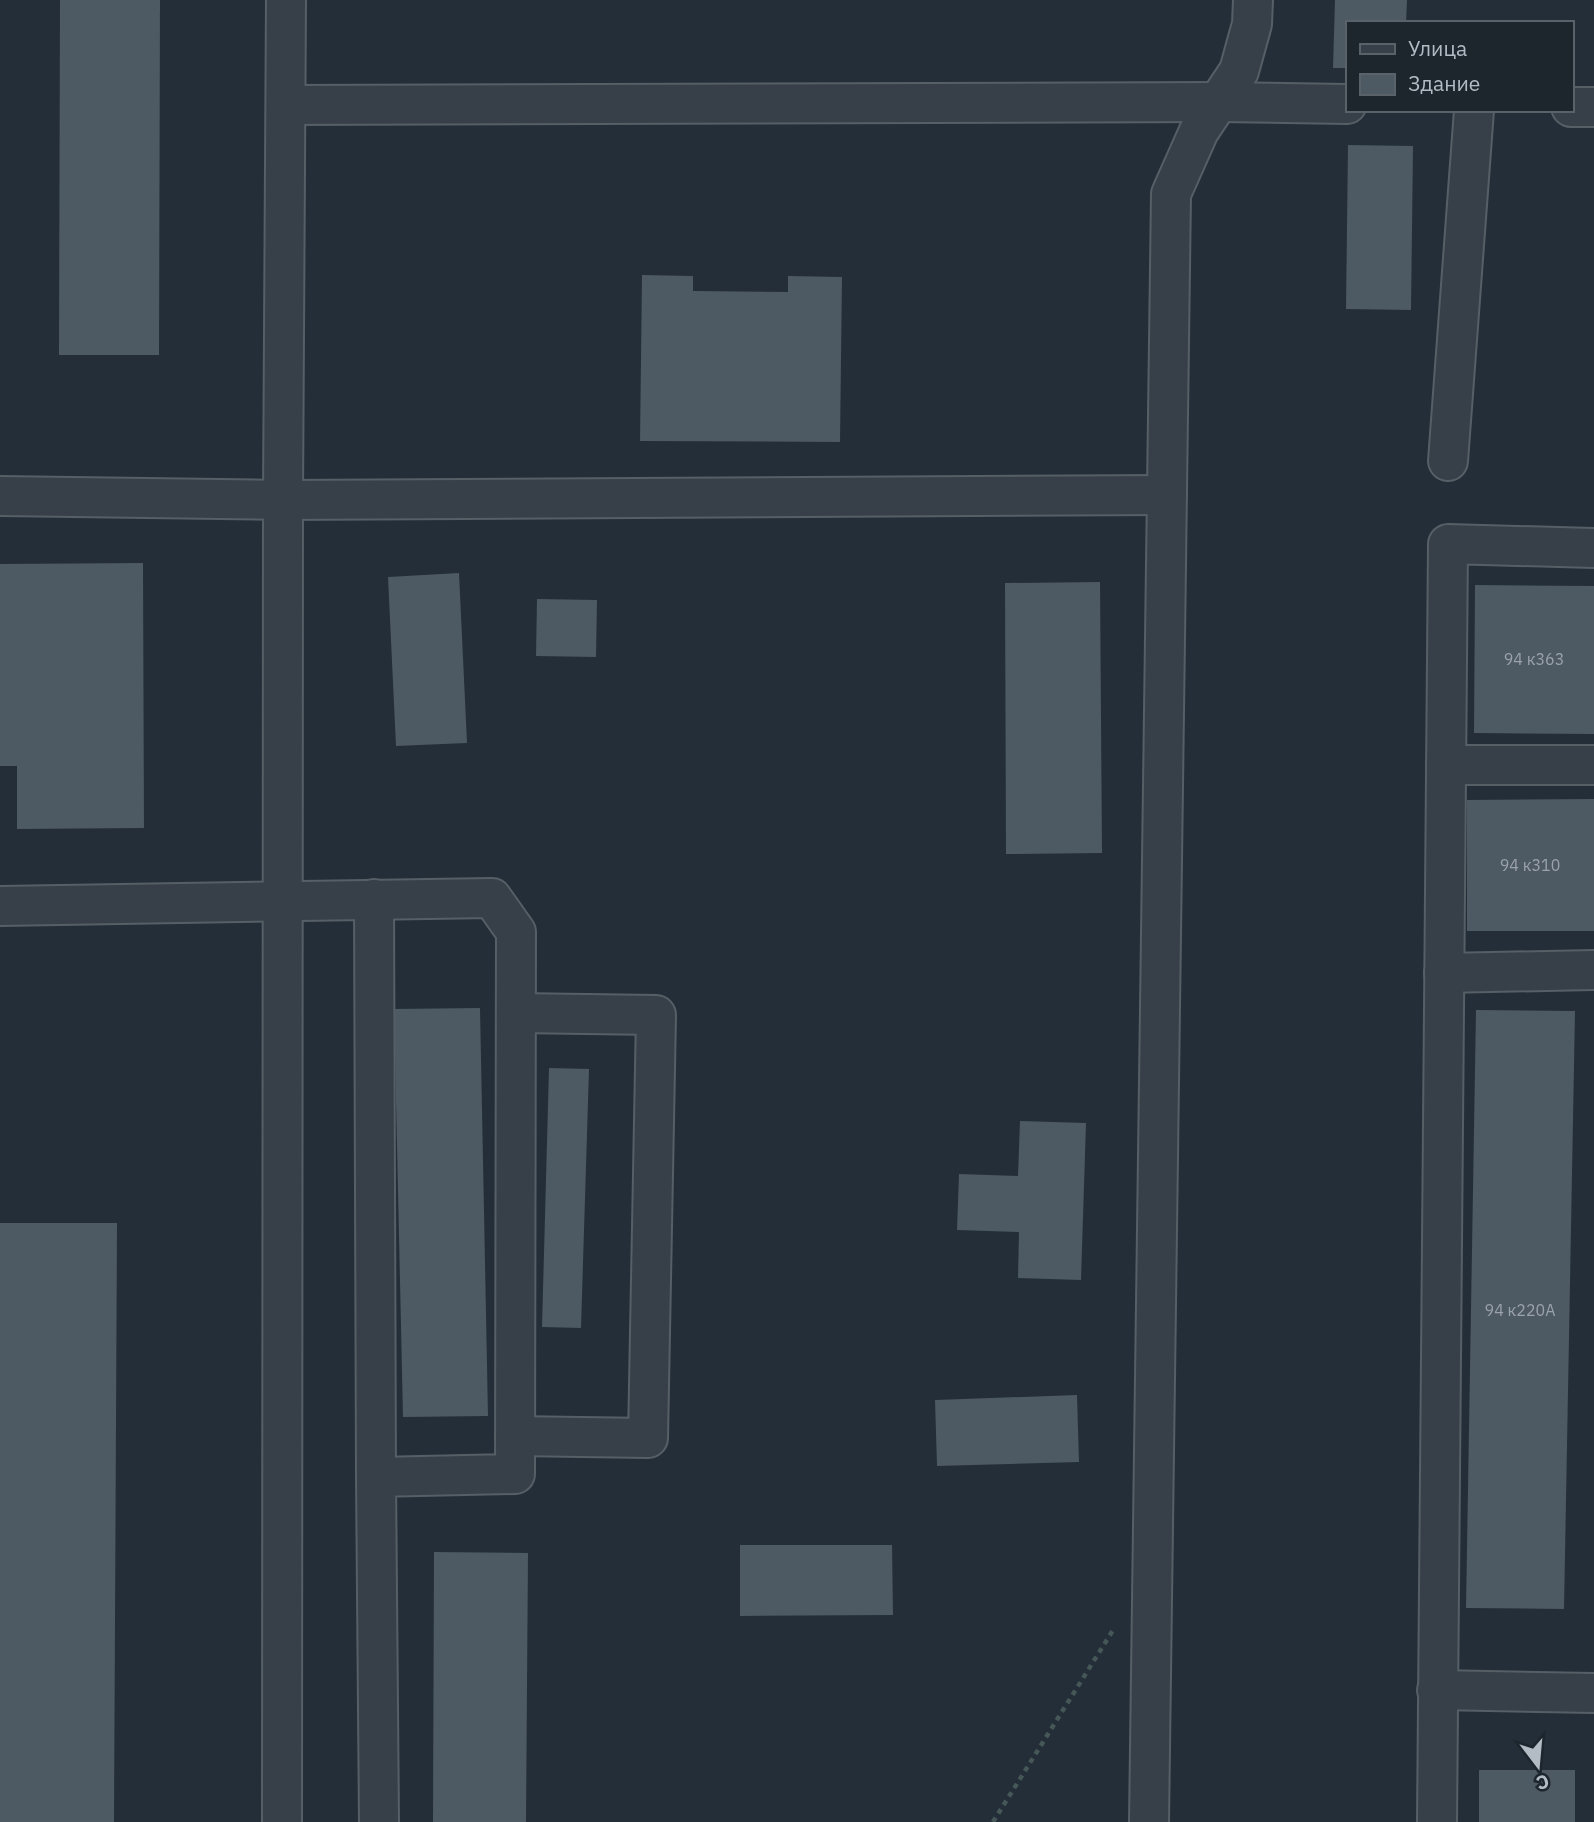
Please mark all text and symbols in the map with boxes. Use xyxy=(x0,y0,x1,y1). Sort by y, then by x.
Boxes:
legend xyxy=(1346,21,1573,112)
text: Улица xyxy=(1408,34,1467,62)
text: Здание xyxy=(1408,69,1480,97)
house number: 94 к363 xyxy=(1504,649,1564,669)
house number: 94 к310 xyxy=(1500,855,1560,875)
house number: 94 к220А xyxy=(1485,1300,1555,1320)
north arrow xyxy=(1503,1731,1573,1801)
text: С xyxy=(1533,1769,1552,1796)

